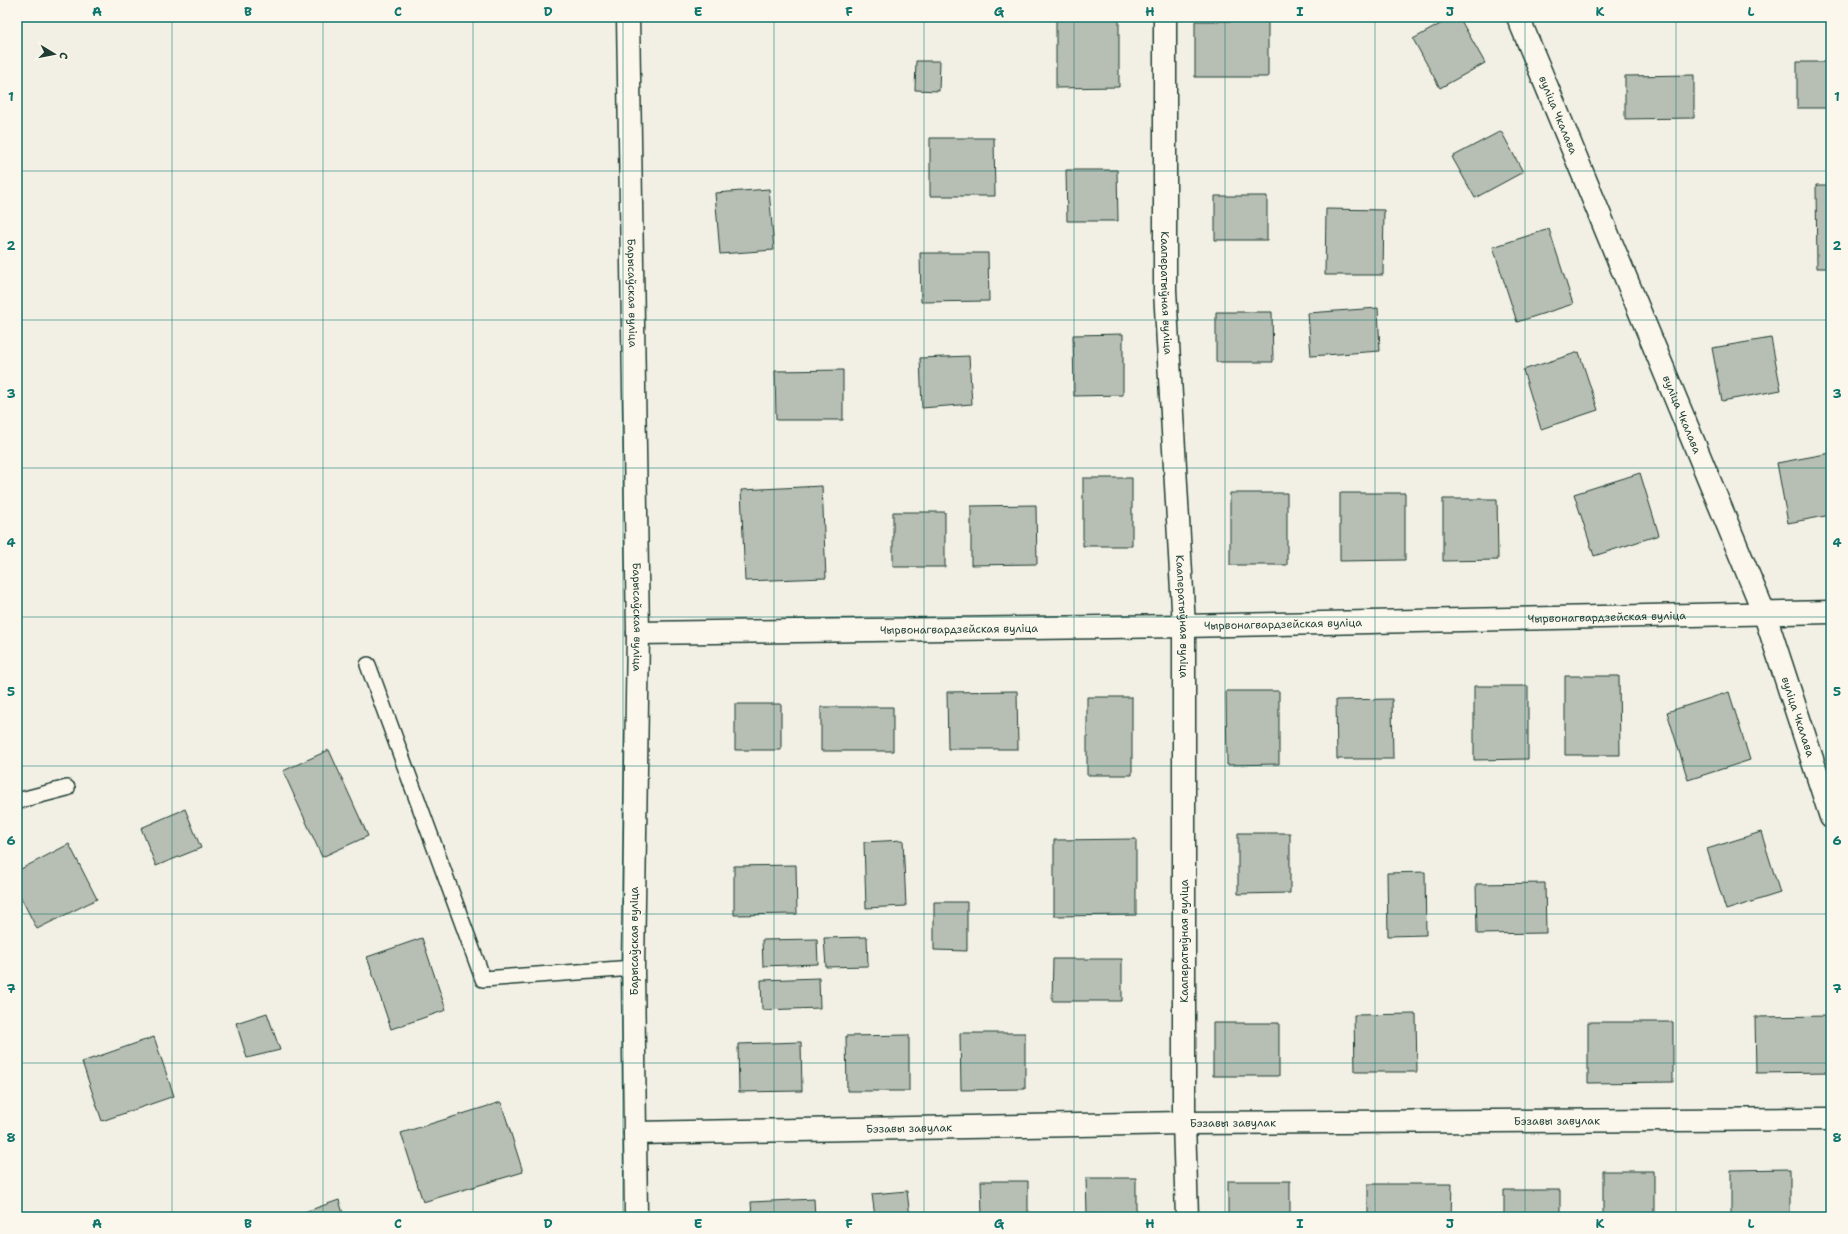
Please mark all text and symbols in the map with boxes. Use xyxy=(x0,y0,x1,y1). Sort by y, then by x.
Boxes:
text: A xyxy=(92,3,102,20)
text: B xyxy=(244,3,252,20)
text: C xyxy=(394,3,402,20)
text: D xyxy=(543,3,553,20)
text: E xyxy=(694,3,703,20)
text: F xyxy=(845,3,853,20)
text: G xyxy=(994,3,1005,20)
text: H xyxy=(1145,3,1155,20)
text: I xyxy=(1296,3,1304,20)
text: J xyxy=(1446,3,1454,20)
text: K xyxy=(1596,3,1605,20)
text: L xyxy=(1747,3,1755,20)
north arrow xyxy=(34,34,74,74)
text: С xyxy=(55,51,71,61)
street label: вуліца Чкалава xyxy=(1536,73,1581,157)
text: 1 xyxy=(8,88,14,105)
text: 1 xyxy=(1834,88,1840,105)
street label: Кааператыўная вуліца xyxy=(1158,231,1176,355)
text: 2 xyxy=(6,237,16,254)
text: 2 xyxy=(1832,237,1842,254)
street label: Барысаўская вуліца xyxy=(624,238,641,348)
street label: вуліца Чкалава xyxy=(1659,373,1705,456)
text: 3 xyxy=(6,385,16,402)
text: 3 xyxy=(1832,385,1842,402)
text: 4 xyxy=(6,534,16,551)
text: 4 xyxy=(1832,534,1842,551)
street label: Кааператыўная вуліца xyxy=(1172,554,1192,678)
street label: Барысаўская вуліца xyxy=(629,562,646,672)
street label: Чырвонагвардзейская вуліца xyxy=(1528,608,1686,626)
street label: Чырвонагвардзейская вуліца xyxy=(1204,615,1362,633)
street label: Чырвонагвардзейская вуліца xyxy=(880,620,1038,637)
street label: вуліца Чкалава xyxy=(1778,675,1818,759)
text: 5 xyxy=(7,683,15,700)
text: 5 xyxy=(1833,683,1841,700)
text: 6 xyxy=(6,832,16,849)
text: 6 xyxy=(1832,832,1842,849)
street label: Кааператыўная вуліца xyxy=(1177,879,1192,1003)
street label: Барысаўская вуліца xyxy=(627,886,642,995)
text: 7 xyxy=(6,980,16,997)
text: 7 xyxy=(1832,980,1842,997)
street label: Бэзавы завулак xyxy=(1514,1113,1600,1128)
street label: Бэзавы завулак xyxy=(1190,1115,1276,1130)
street label: Бэзавы завулак xyxy=(866,1120,952,1136)
text: 8 xyxy=(6,1129,16,1146)
text: 8 xyxy=(1832,1129,1842,1146)
text: A xyxy=(92,1215,102,1232)
text: B xyxy=(244,1215,252,1232)
text: C xyxy=(394,1215,402,1232)
text: D xyxy=(543,1215,553,1232)
text: E xyxy=(694,1215,703,1232)
text: F xyxy=(845,1215,853,1232)
text: G xyxy=(994,1215,1005,1232)
text: H xyxy=(1145,1215,1155,1232)
text: I xyxy=(1296,1215,1304,1232)
text: J xyxy=(1446,1215,1454,1232)
text: K xyxy=(1596,1215,1605,1232)
text: L xyxy=(1747,1215,1755,1232)

